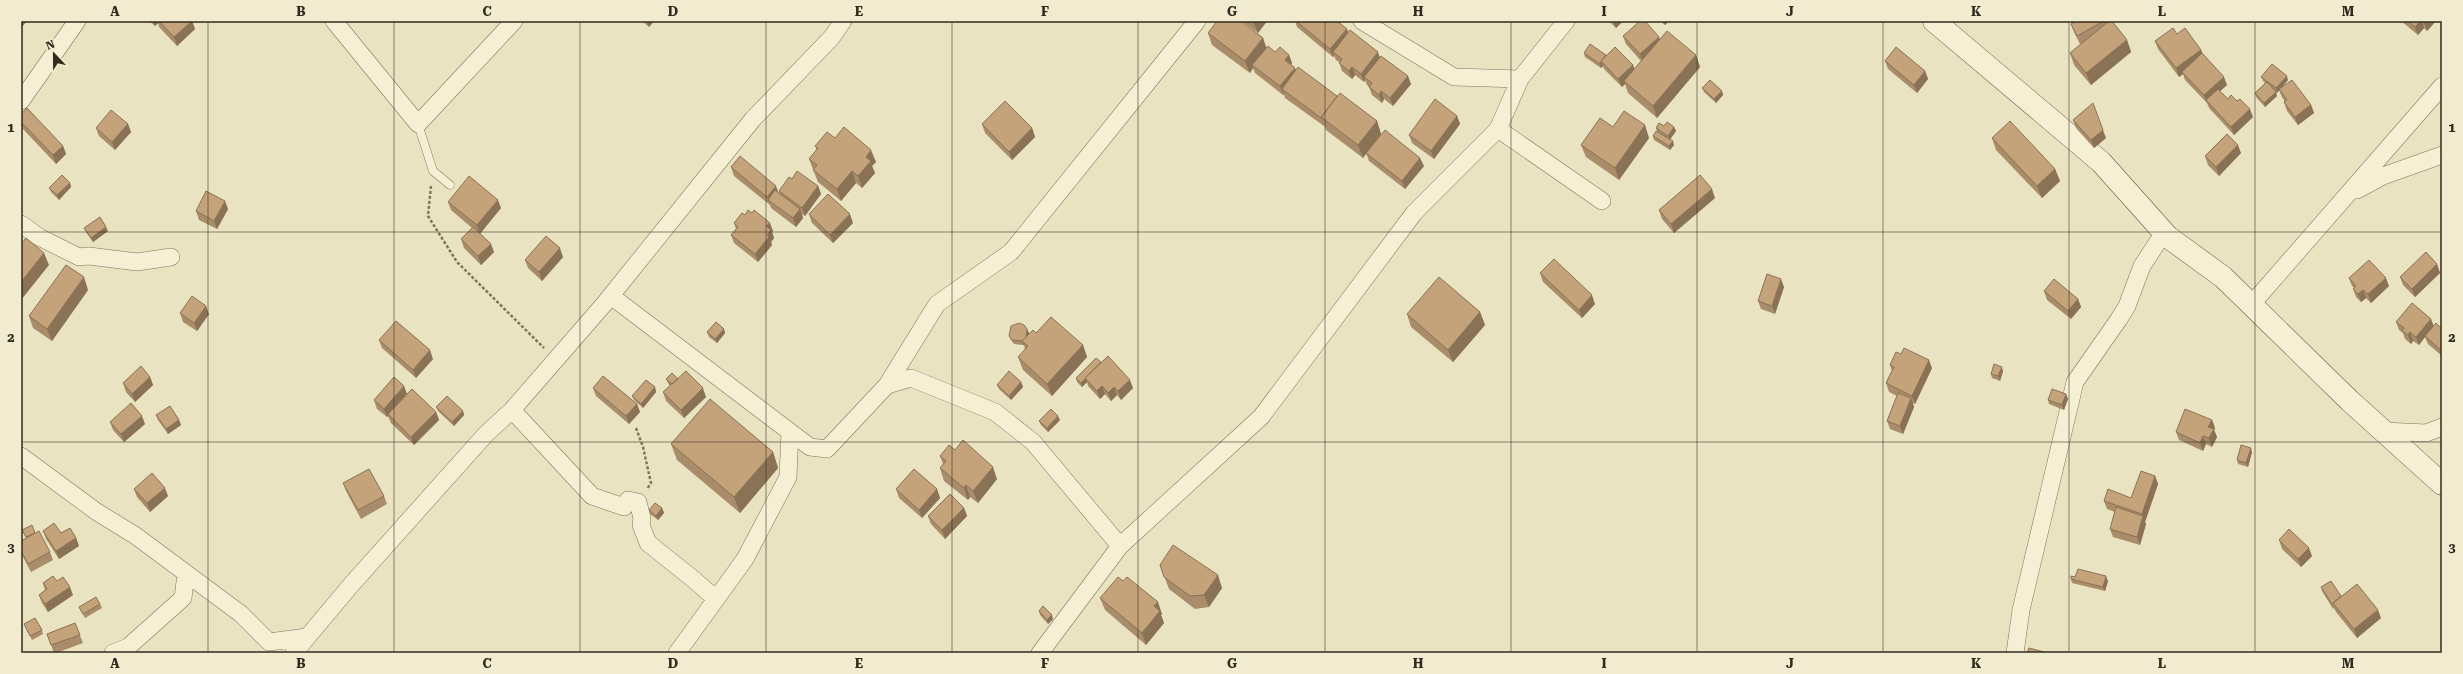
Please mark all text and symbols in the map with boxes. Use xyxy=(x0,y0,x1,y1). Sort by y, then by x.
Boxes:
text: A xyxy=(110,4,120,19)
text: B xyxy=(296,4,306,19)
text: C xyxy=(482,4,492,19)
text: D xyxy=(668,4,678,19)
text: E xyxy=(855,4,863,19)
text: F xyxy=(1041,4,1049,19)
text: G xyxy=(1227,4,1237,19)
text: H xyxy=(1413,4,1424,19)
text: I xyxy=(1601,4,1607,19)
text: J xyxy=(1786,4,1794,19)
text: K xyxy=(1971,4,1982,19)
text: L xyxy=(2158,4,2166,19)
text: M xyxy=(2342,4,2355,19)
north arrow xyxy=(34,34,74,74)
text: N xyxy=(44,37,57,53)
text: 1 xyxy=(7,120,15,135)
text: 1 xyxy=(2448,120,2456,135)
text: 2 xyxy=(7,330,15,345)
text: 2 xyxy=(2448,330,2456,345)
text: 3 xyxy=(7,540,15,555)
text: 3 xyxy=(2448,540,2456,555)
text: A xyxy=(110,656,120,671)
text: B xyxy=(296,656,306,671)
text: C xyxy=(482,656,492,671)
text: D xyxy=(668,656,678,671)
text: E xyxy=(855,656,863,671)
text: F xyxy=(1041,656,1049,671)
text: G xyxy=(1227,656,1237,671)
text: H xyxy=(1413,656,1424,671)
text: I xyxy=(1601,656,1607,671)
text: J xyxy=(1786,656,1794,671)
text: K xyxy=(1971,656,1982,671)
text: L xyxy=(2158,656,2166,671)
text: M xyxy=(2342,656,2355,671)

